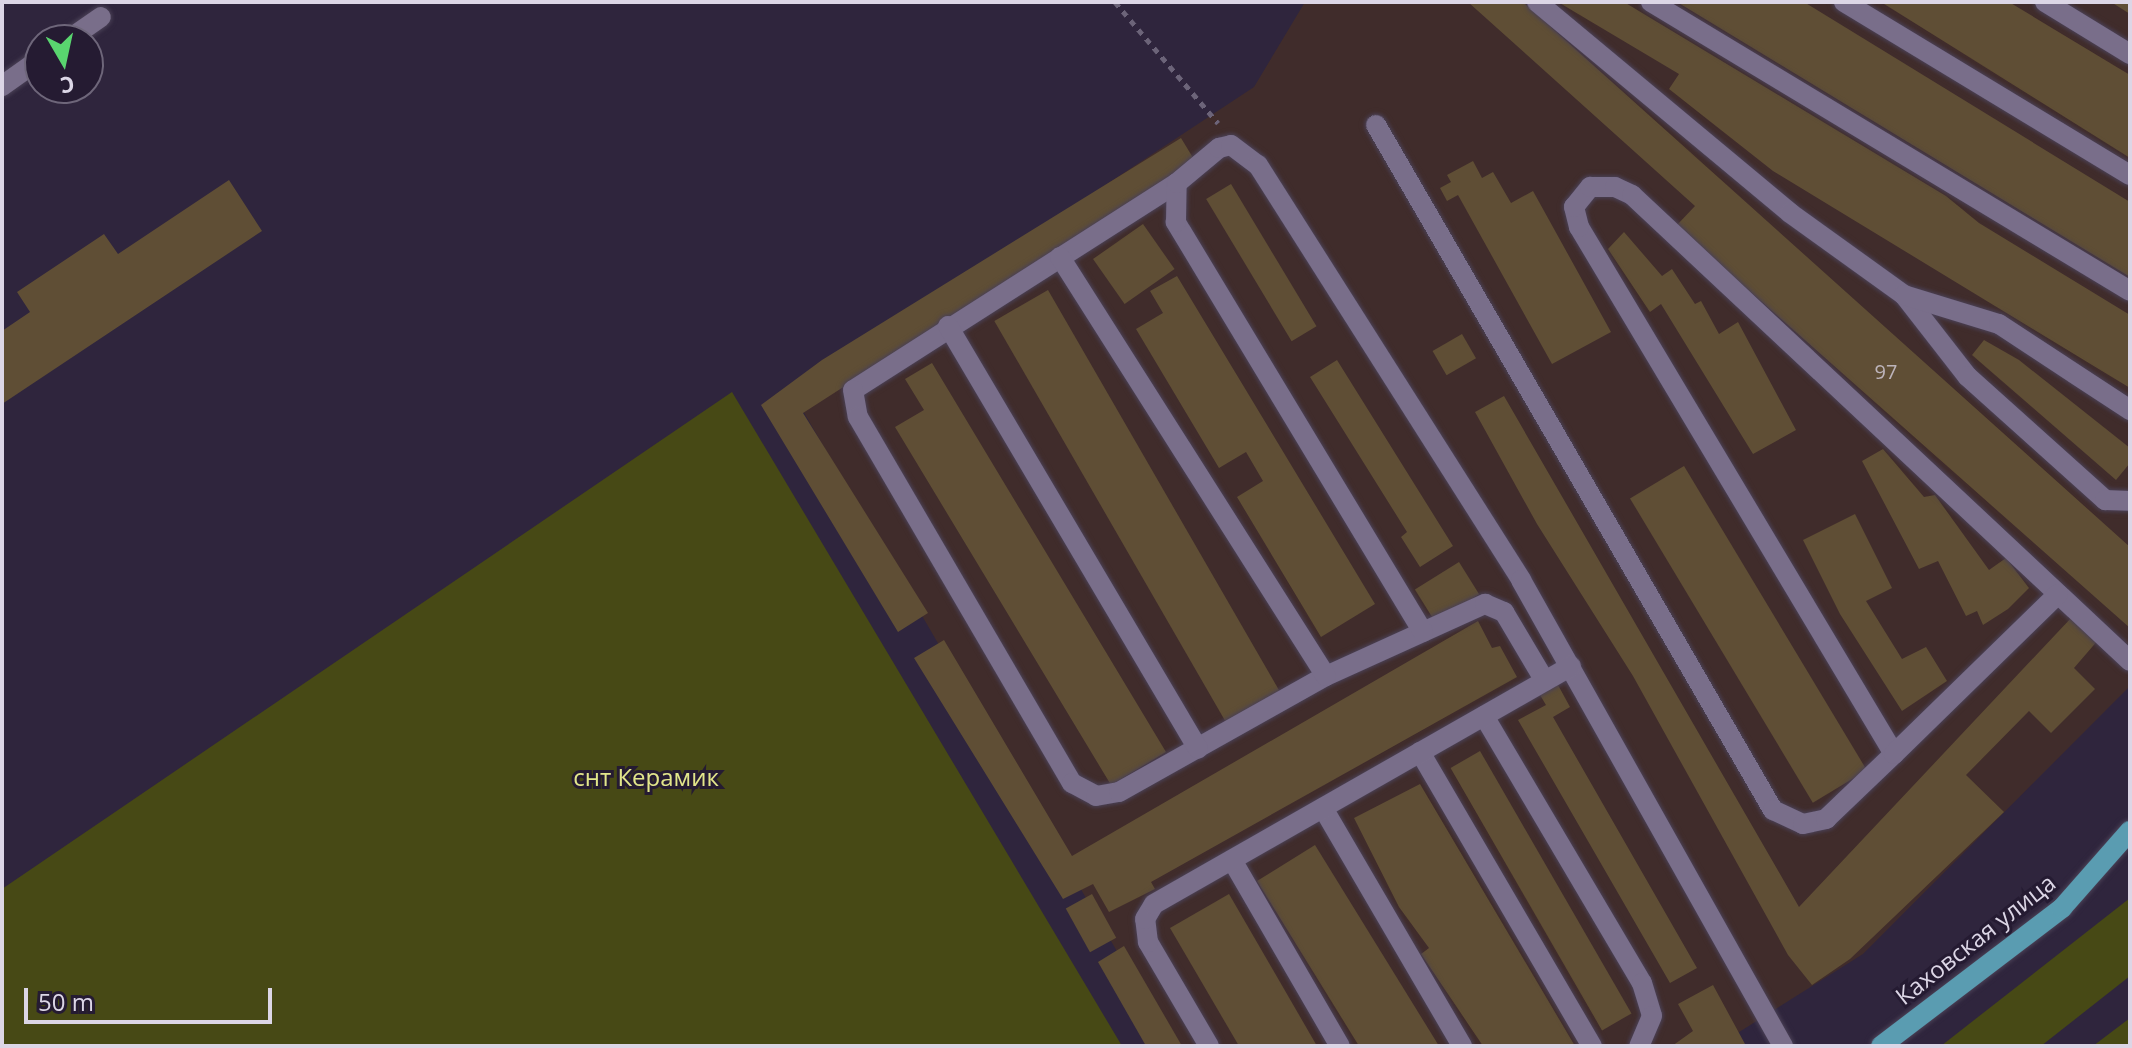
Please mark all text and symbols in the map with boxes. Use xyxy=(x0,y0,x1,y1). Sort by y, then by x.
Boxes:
north arrow xyxy=(24,24,104,104)
text: С xyxy=(58,70,77,102)
house number: 97 xyxy=(1875,359,1897,383)
park label: снт Керамик xyxy=(573,763,719,791)
street label: Каховская улица xyxy=(1889,868,2061,1010)
scale bar xyxy=(28,972,276,1022)
text: 50 m xyxy=(38,985,94,1018)

